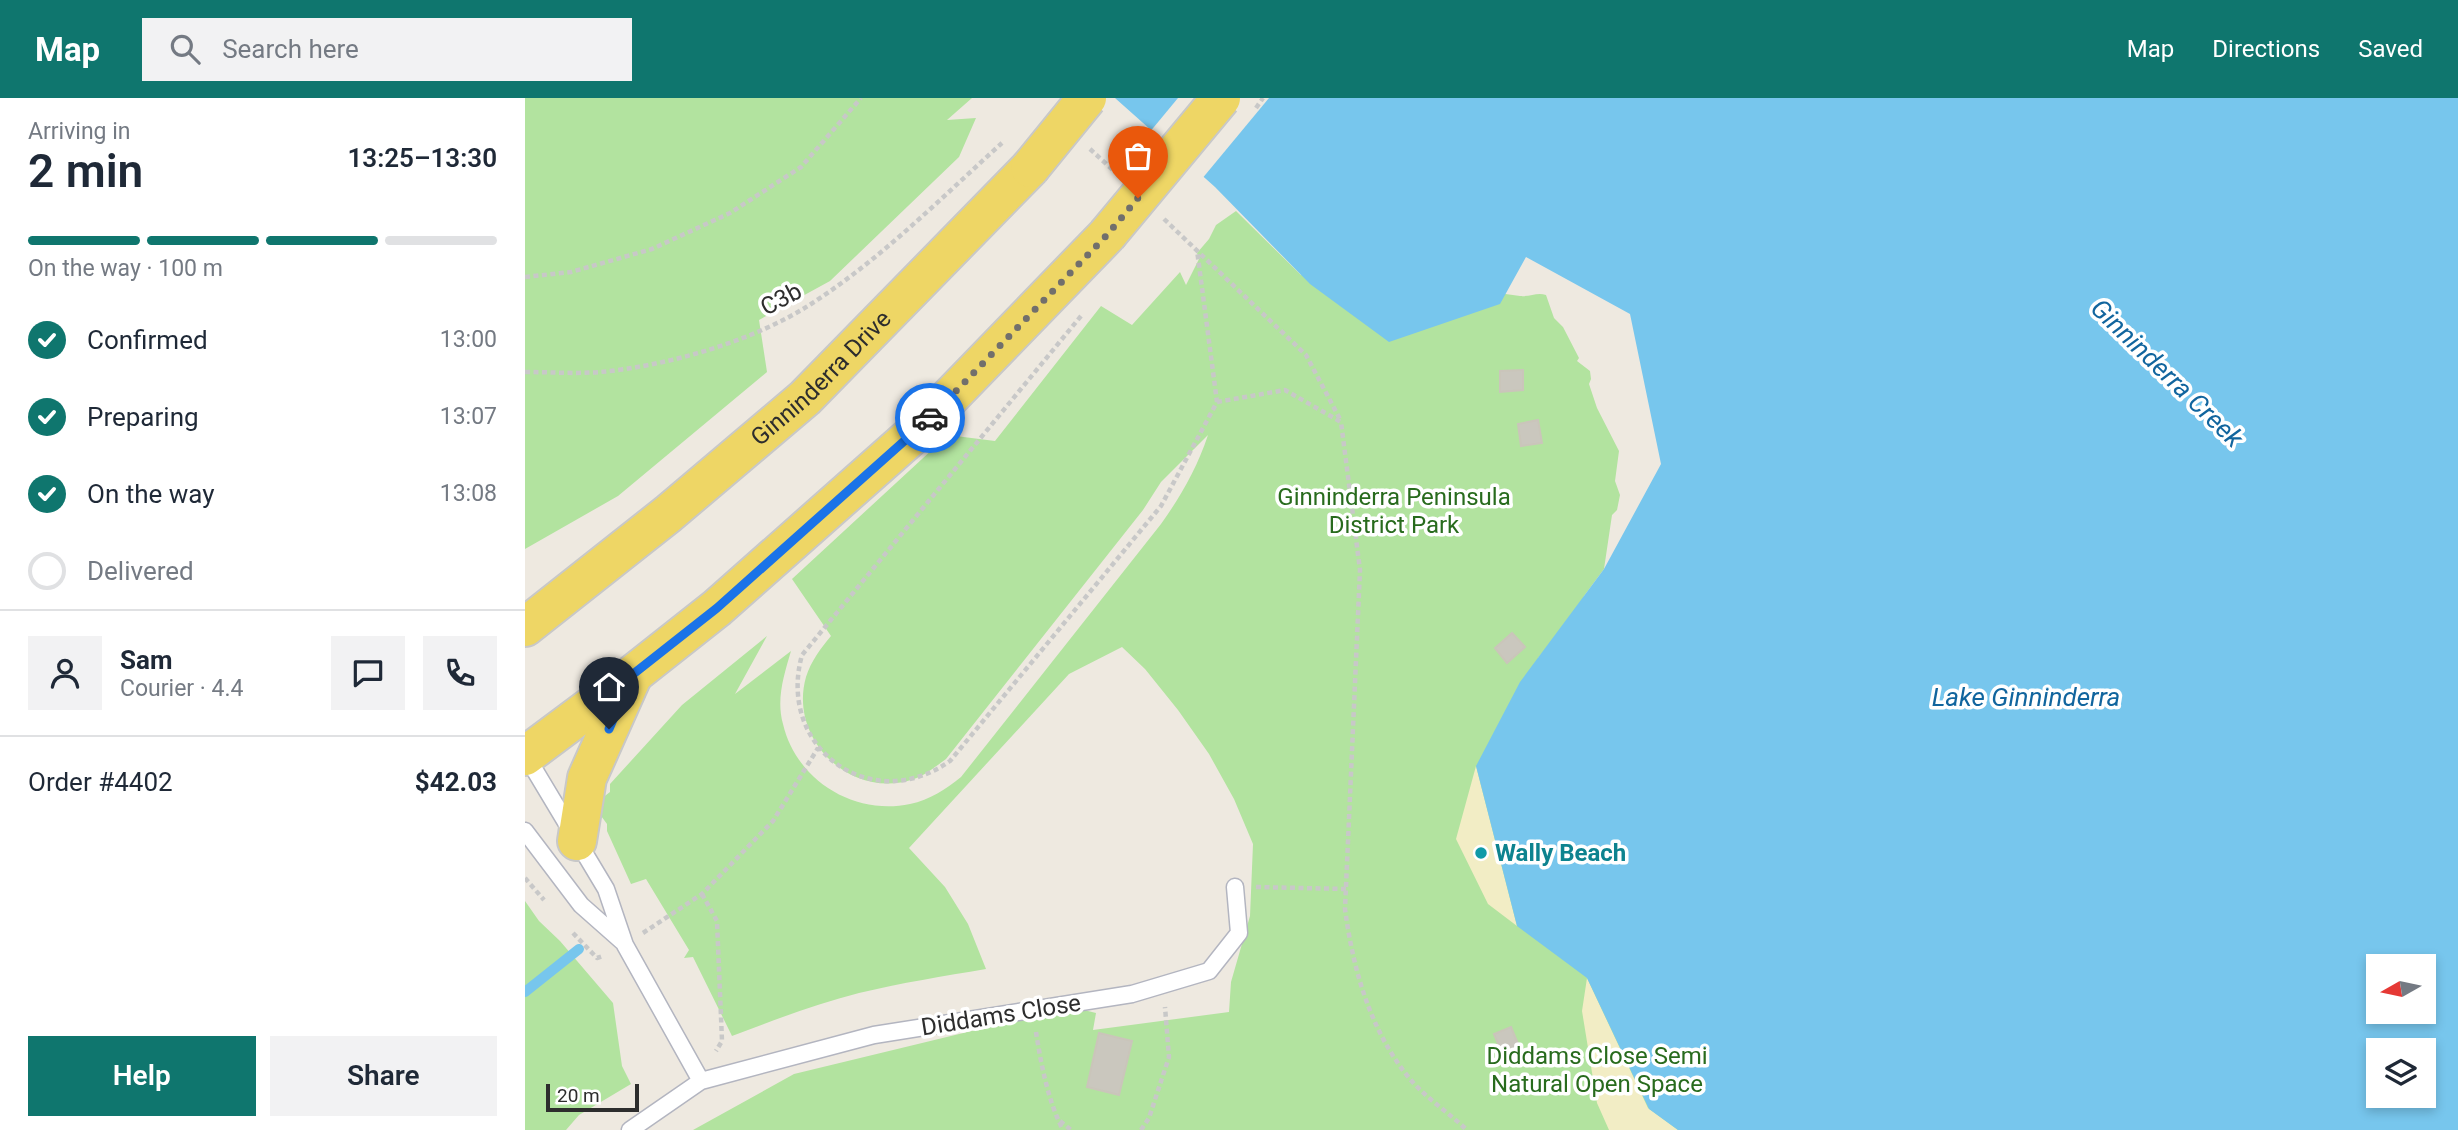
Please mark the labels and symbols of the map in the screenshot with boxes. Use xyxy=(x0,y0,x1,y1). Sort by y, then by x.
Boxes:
pin xyxy=(1108,126,1168,198)
street label: C3b xyxy=(756,277,806,321)
water label: Ginninderra Creek xyxy=(2085,293,2250,454)
street label: Ginninderra Drive xyxy=(745,305,897,451)
courier xyxy=(895,383,965,453)
park label: Ginninderra Peninsula District Park xyxy=(1277,483,1511,539)
pin xyxy=(579,657,639,729)
water label: Lake Ginninderra xyxy=(1932,682,2120,712)
place label: Wally Beach xyxy=(1495,839,1626,867)
marker: Wally Beach xyxy=(1473,845,1489,861)
north arrow xyxy=(2366,954,2436,1024)
street label: Diddams Close xyxy=(919,989,1083,1041)
park label: Diddams Close Semi Natural Open Space xyxy=(1486,1042,1708,1098)
scale bar xyxy=(546,1081,639,1113)

